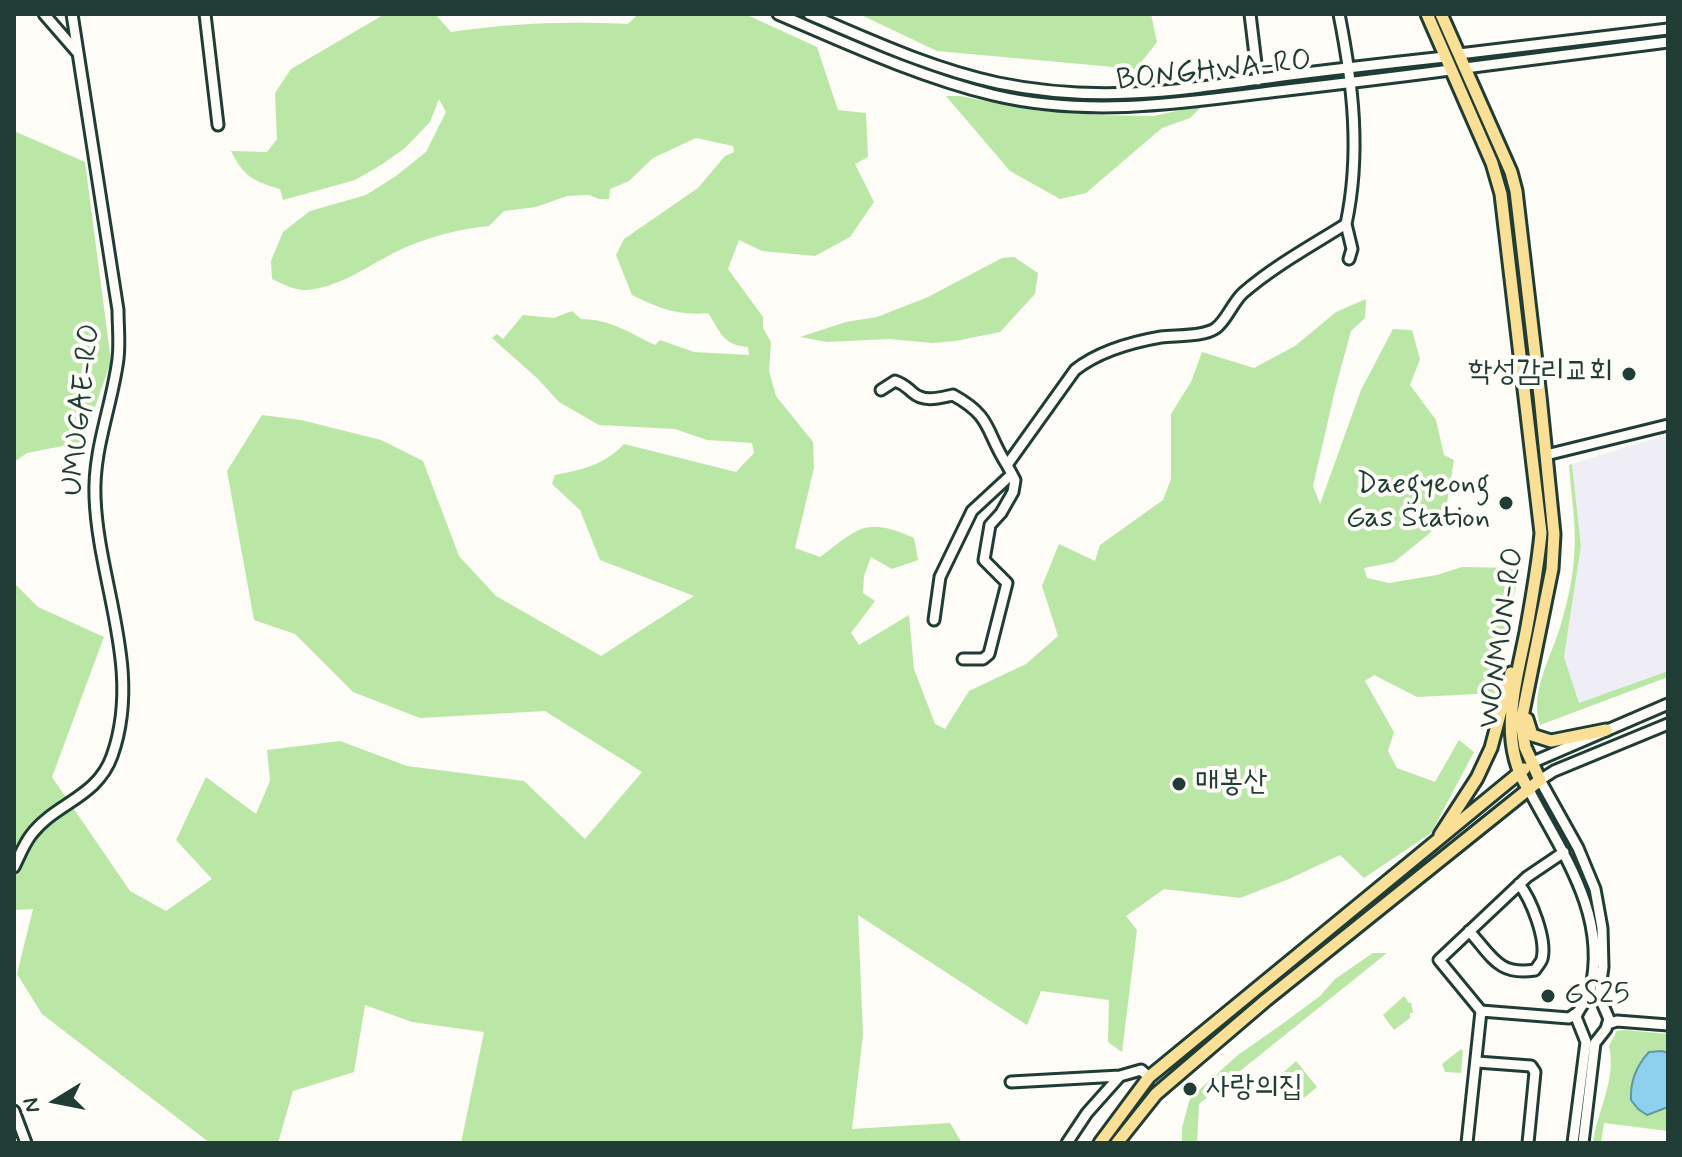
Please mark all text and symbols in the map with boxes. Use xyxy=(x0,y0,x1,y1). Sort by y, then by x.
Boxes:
street label: BONGHWA-RO xyxy=(1115,44,1313,100)
street label: UMUGAE-RO xyxy=(56,322,110,498)
place label: 학성감리교회 xyxy=(1468,356,1613,392)
marker: 학성감리교회 xyxy=(1620,365,1638,383)
place label: Daegyeong Gas Station xyxy=(1346,468,1490,538)
marker: Daegyeong Gas Station xyxy=(1497,494,1515,512)
street label: WONMUN-RO xyxy=(1472,545,1534,731)
place label: 매봉산 xyxy=(1195,766,1267,802)
marker: 매봉산 xyxy=(1170,775,1188,793)
place label: GS25 xyxy=(1564,978,1630,1014)
marker: GS25 xyxy=(1539,987,1557,1005)
north arrow xyxy=(16,1061,96,1141)
place label: 사랑의집 xyxy=(1206,1071,1303,1107)
marker: 사랑의집 xyxy=(1181,1080,1199,1098)
text: N xyxy=(17,1096,47,1115)

